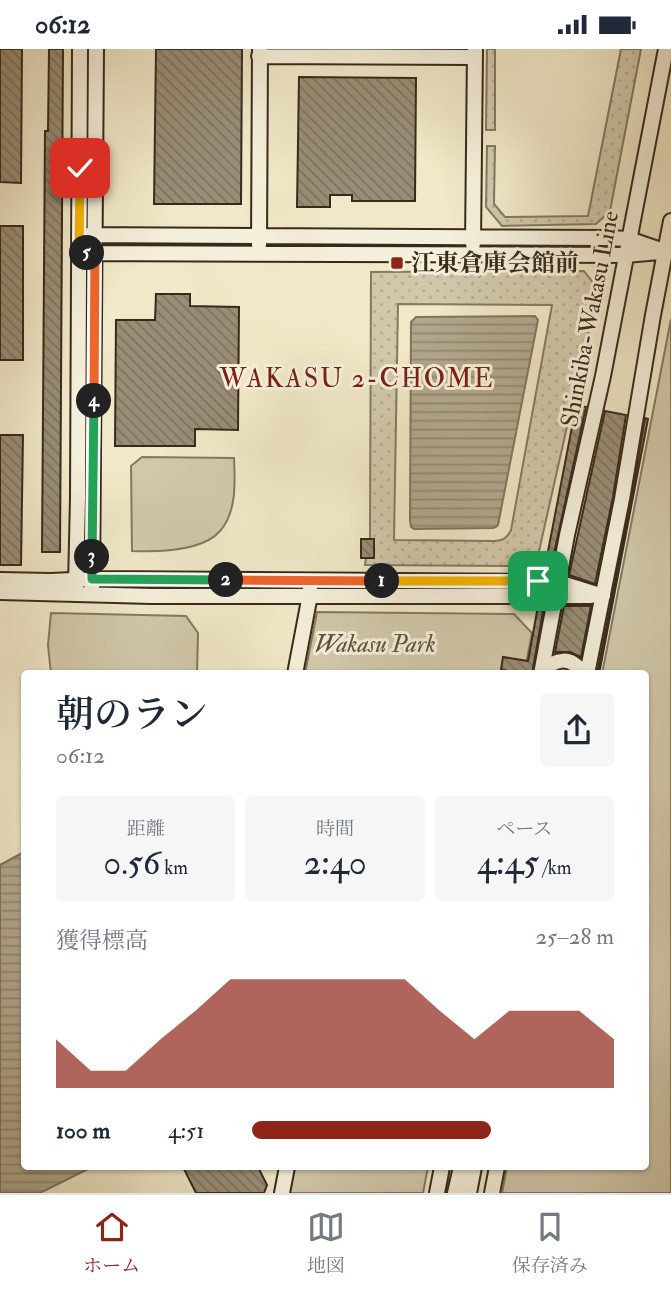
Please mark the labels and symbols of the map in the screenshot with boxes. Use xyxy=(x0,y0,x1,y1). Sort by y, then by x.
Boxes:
pin xyxy=(50,138,110,198)
street label: Shinkiba-Wakasu Line xyxy=(554,208,626,430)
pin: 5 xyxy=(70,235,104,271)
place label: 江東倉庫会館前 xyxy=(411,248,579,279)
marker: 江東倉庫会館前 xyxy=(389,255,405,271)
district label: WAKASU 2-CHOME xyxy=(218,363,495,395)
pin: 4 xyxy=(76,383,112,419)
pin: 3 xyxy=(74,539,110,575)
pin xyxy=(508,551,568,611)
pin: 2 xyxy=(208,563,244,597)
pin: 1 xyxy=(364,563,400,599)
park label: Wakasu Park xyxy=(314,629,436,660)

